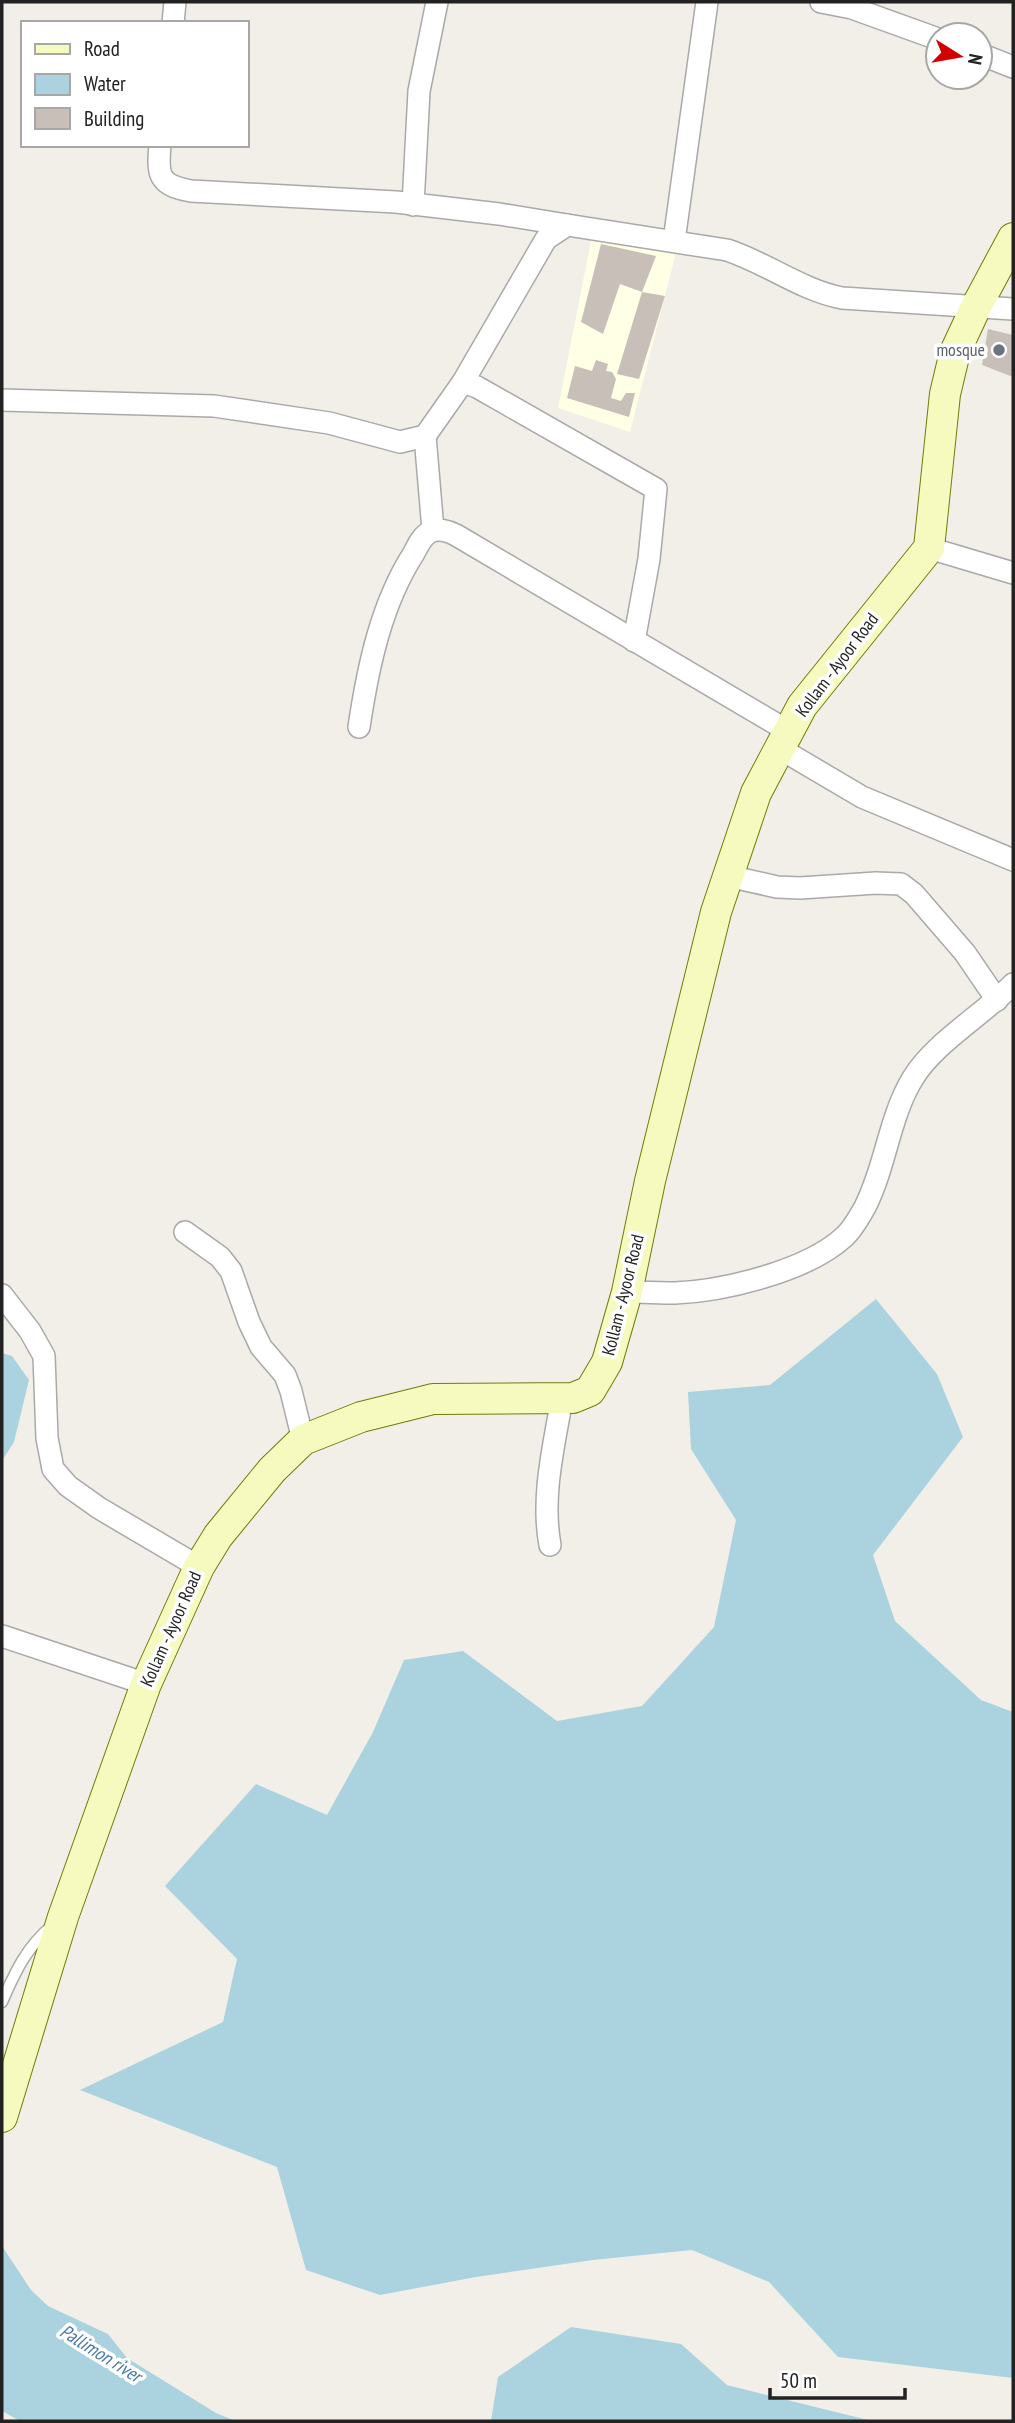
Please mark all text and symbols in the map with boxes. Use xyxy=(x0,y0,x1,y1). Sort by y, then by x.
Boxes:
legend xyxy=(21,21,248,147)
north arrow xyxy=(924,21,994,91)
text: Road xyxy=(84,35,120,62)
text: N xyxy=(963,52,988,67)
text: Water xyxy=(84,70,126,97)
text: Building xyxy=(84,105,144,132)
place label: mosque xyxy=(936,338,985,361)
marker: mosque xyxy=(991,342,1007,358)
street label: Kollam - Ayoor Road xyxy=(790,608,883,721)
street label: Kollam - Ayoor Road xyxy=(596,1232,649,1358)
street label: Kollam - Ayoor Road xyxy=(135,1567,206,1690)
water label: Pallimon river xyxy=(56,2319,148,2389)
scale bar xyxy=(770,2356,905,2400)
text: 50 m xyxy=(780,2367,817,2394)

